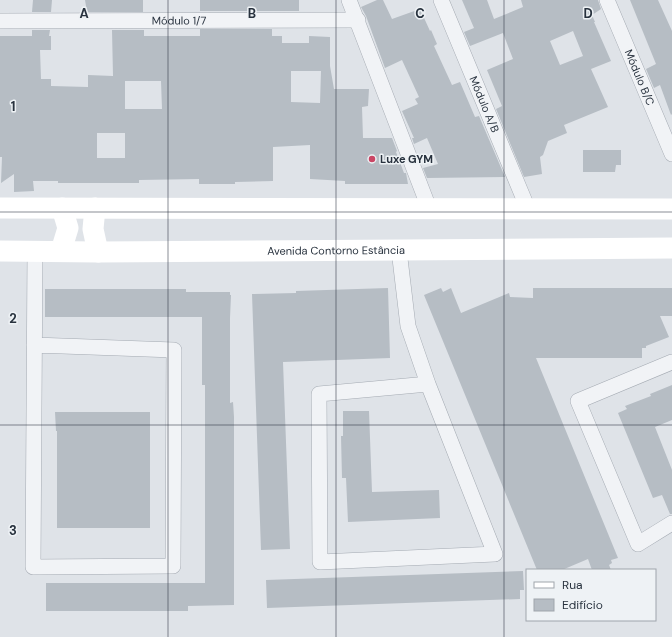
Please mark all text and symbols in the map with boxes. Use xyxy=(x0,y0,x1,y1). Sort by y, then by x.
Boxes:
text: A xyxy=(79,5,89,22)
text: B xyxy=(248,5,256,22)
text: C xyxy=(415,5,425,22)
text: D xyxy=(583,5,593,22)
street label: Módulo 1/7 xyxy=(152,13,206,28)
street label: Módulo B/C xyxy=(622,47,658,108)
street label: Módulo A/B xyxy=(466,74,503,135)
text: 1 xyxy=(11,98,15,115)
place label: Luxe GYM xyxy=(380,152,433,166)
marker: Luxe GYM xyxy=(367,154,377,164)
street label: Avenida Contorno Estância xyxy=(267,243,405,258)
text: 2 xyxy=(9,310,17,327)
text: 3 xyxy=(9,522,17,539)
legend xyxy=(526,569,656,621)
text: Rua xyxy=(562,577,583,593)
text: Edifício xyxy=(562,597,603,613)

